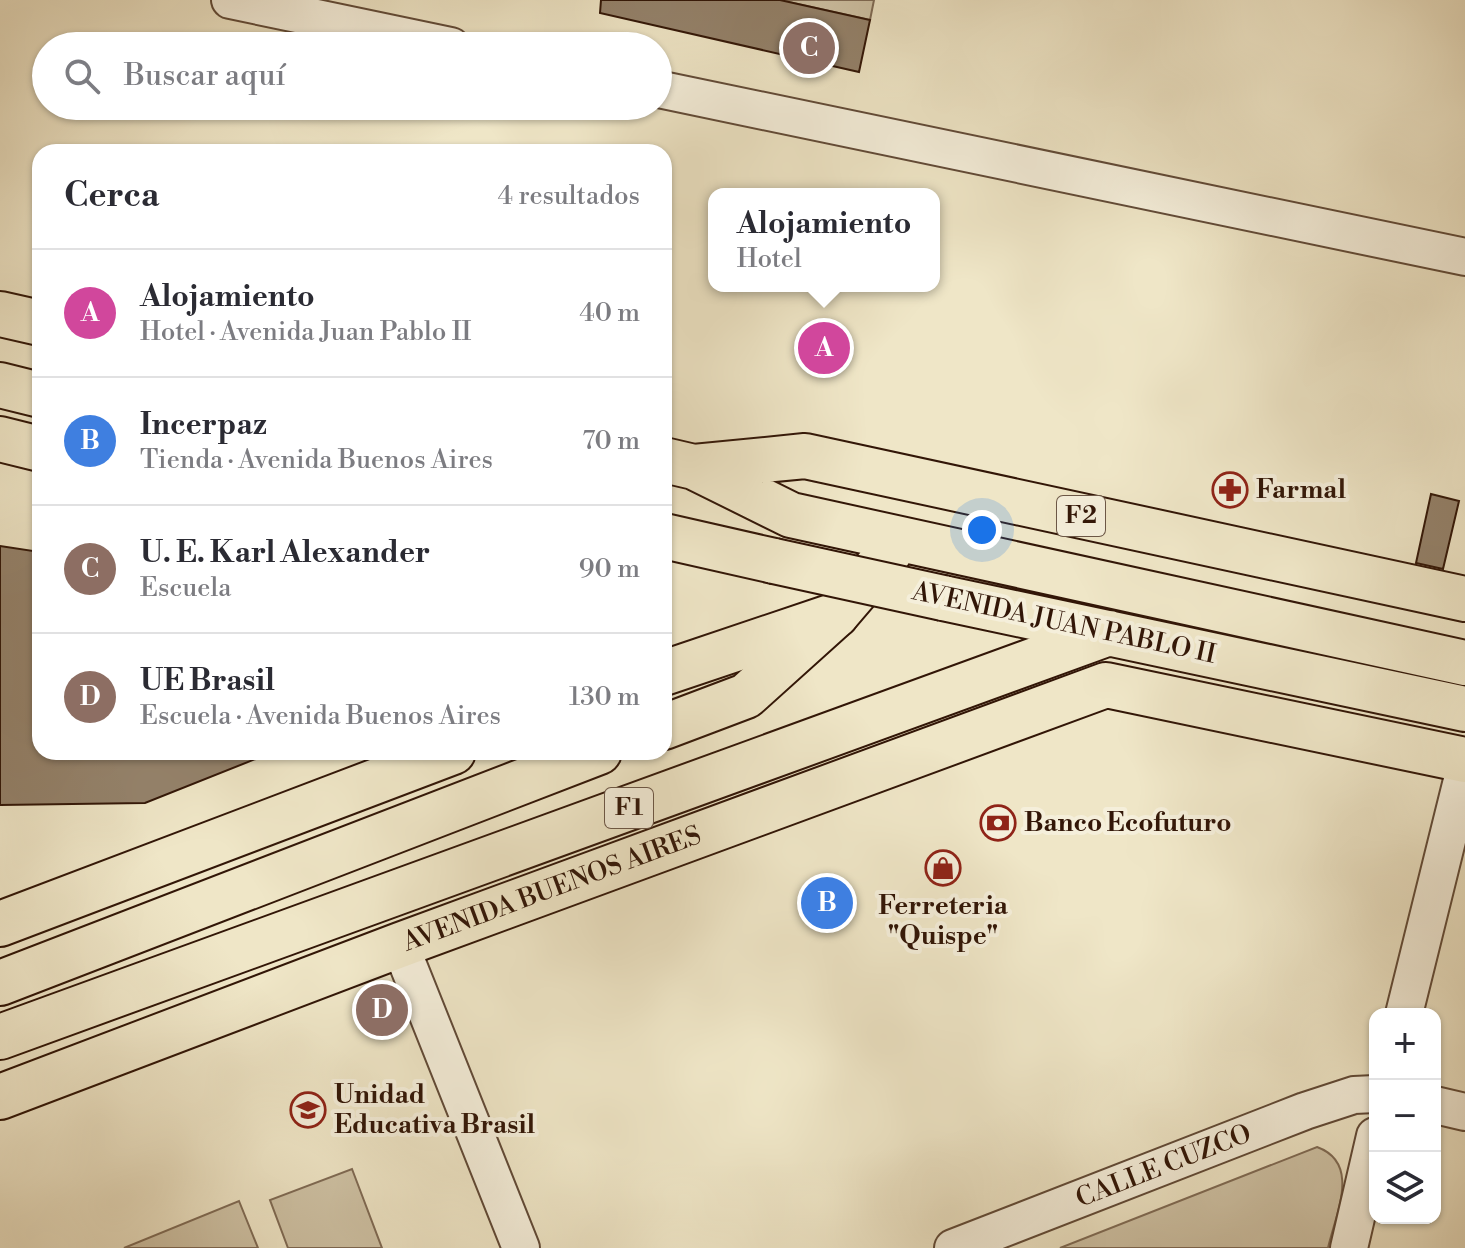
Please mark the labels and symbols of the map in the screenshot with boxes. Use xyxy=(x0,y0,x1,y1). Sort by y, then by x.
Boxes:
pin: C xyxy=(783,18,835,78)
pin: A xyxy=(798,318,850,378)
pharmacy icon: Farmal xyxy=(1211,471,1249,509)
place label: Farmal xyxy=(1256,474,1346,506)
road number: F2 xyxy=(1057,496,1105,536)
your location xyxy=(962,510,1002,550)
street label: AVENIDA JUAN PABLO II xyxy=(908,575,1219,671)
road number: F1 xyxy=(605,788,653,828)
bank icon: Banco Ecofuturo xyxy=(979,804,1017,842)
place label: Banco Ecofuturo xyxy=(1024,807,1232,839)
street label: AVENIDA BUENOS AIRES xyxy=(397,819,706,959)
shop icon: Ferreteria "Quispe" xyxy=(924,849,962,887)
pin: B xyxy=(801,873,853,933)
place label: Ferreteria "Quispe" xyxy=(878,890,1009,952)
pin: D xyxy=(356,980,408,1040)
place label: Unidad Educativa Brasil xyxy=(334,1079,536,1141)
school or university icon: Unidad Educativa Brasil xyxy=(289,1091,327,1129)
street label: CALLE CUZCO xyxy=(1071,1117,1256,1215)

